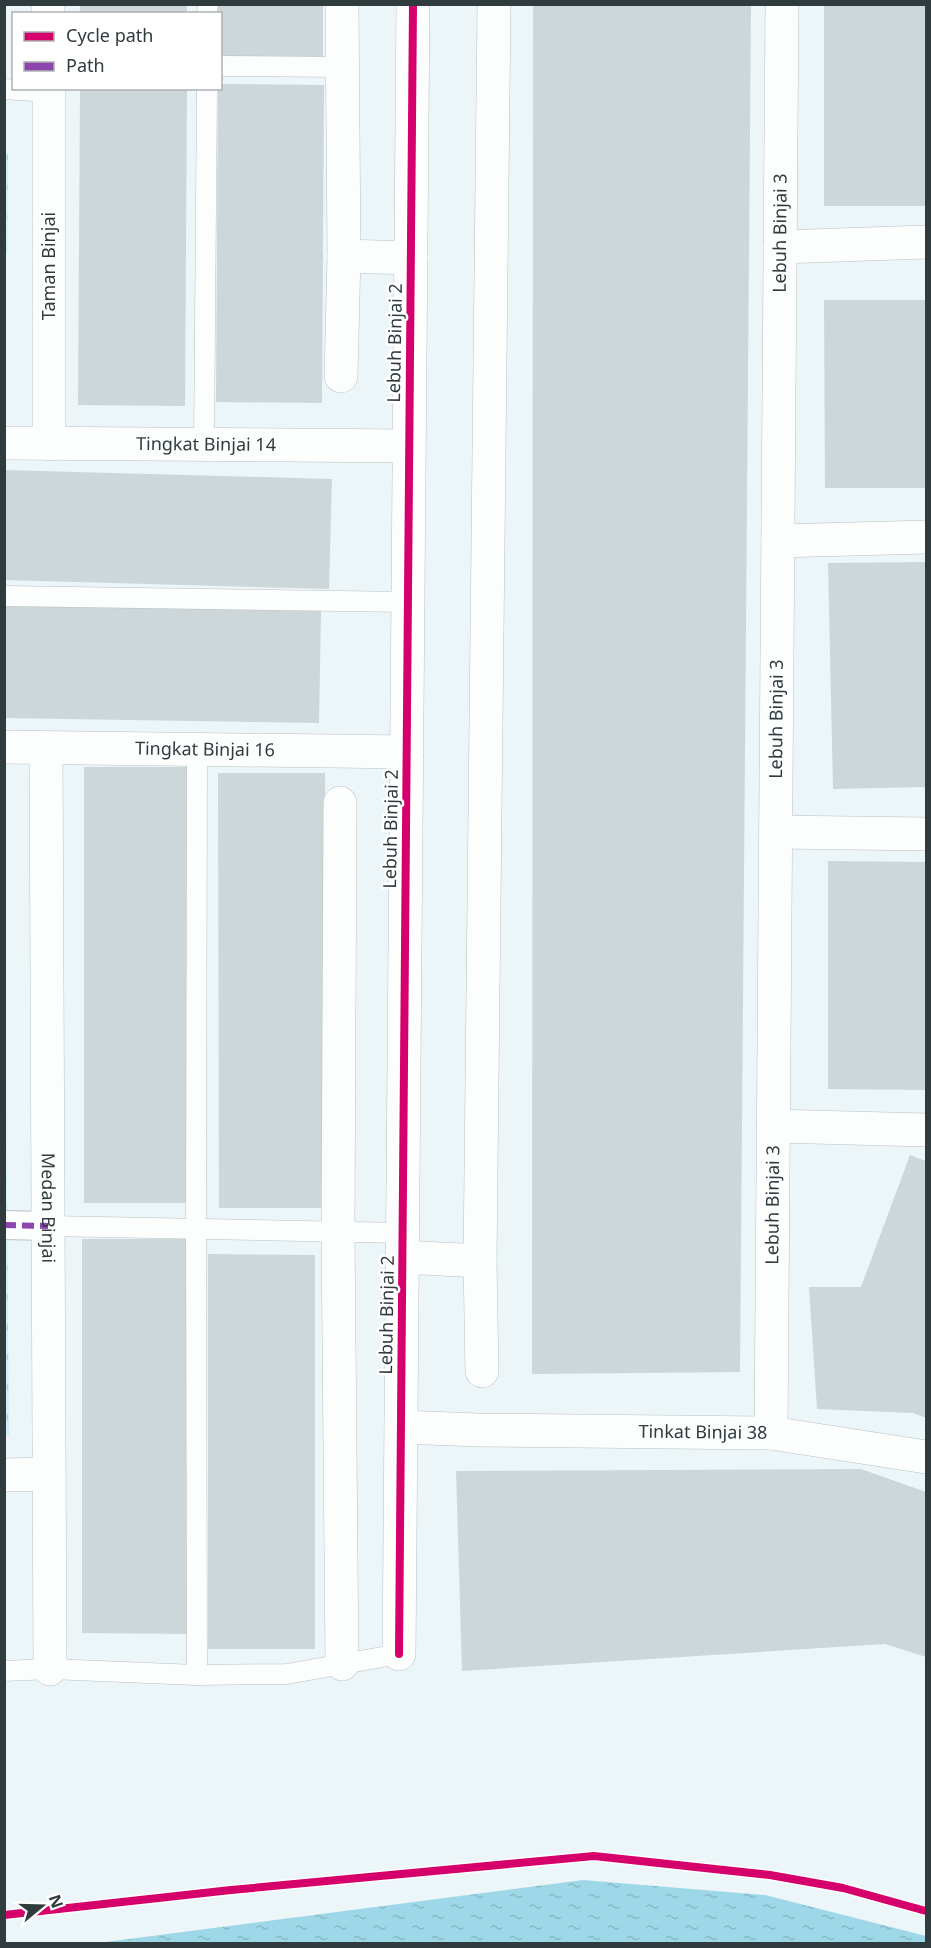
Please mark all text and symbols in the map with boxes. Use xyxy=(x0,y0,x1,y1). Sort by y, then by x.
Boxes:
legend xyxy=(12,12,222,90)
text: Cycle path xyxy=(66,23,153,47)
text: Path xyxy=(66,53,105,77)
street label: Lebuh Binjai 3 xyxy=(767,173,792,293)
street label: Taman Binjai xyxy=(36,212,60,320)
street label: Lebuh Binjai 2 xyxy=(381,283,407,403)
street label: Tingkat Binjai 14 xyxy=(136,431,276,456)
street label: Lebuh Binjai 3 xyxy=(763,659,788,779)
street label: Tingkat Binjai 16 xyxy=(135,736,275,761)
street label: Lebuh Binjai 2 xyxy=(377,769,403,889)
street label: Lebuh Binjai 3 xyxy=(759,1145,784,1265)
street label: Medan Binjai xyxy=(37,1153,61,1263)
street label: Lebuh Binjai 2 xyxy=(373,1255,399,1375)
street label: Tinkat Binjai 38 xyxy=(638,1419,768,1444)
north arrow xyxy=(12,1876,72,1936)
text: N xyxy=(44,1891,69,1911)

